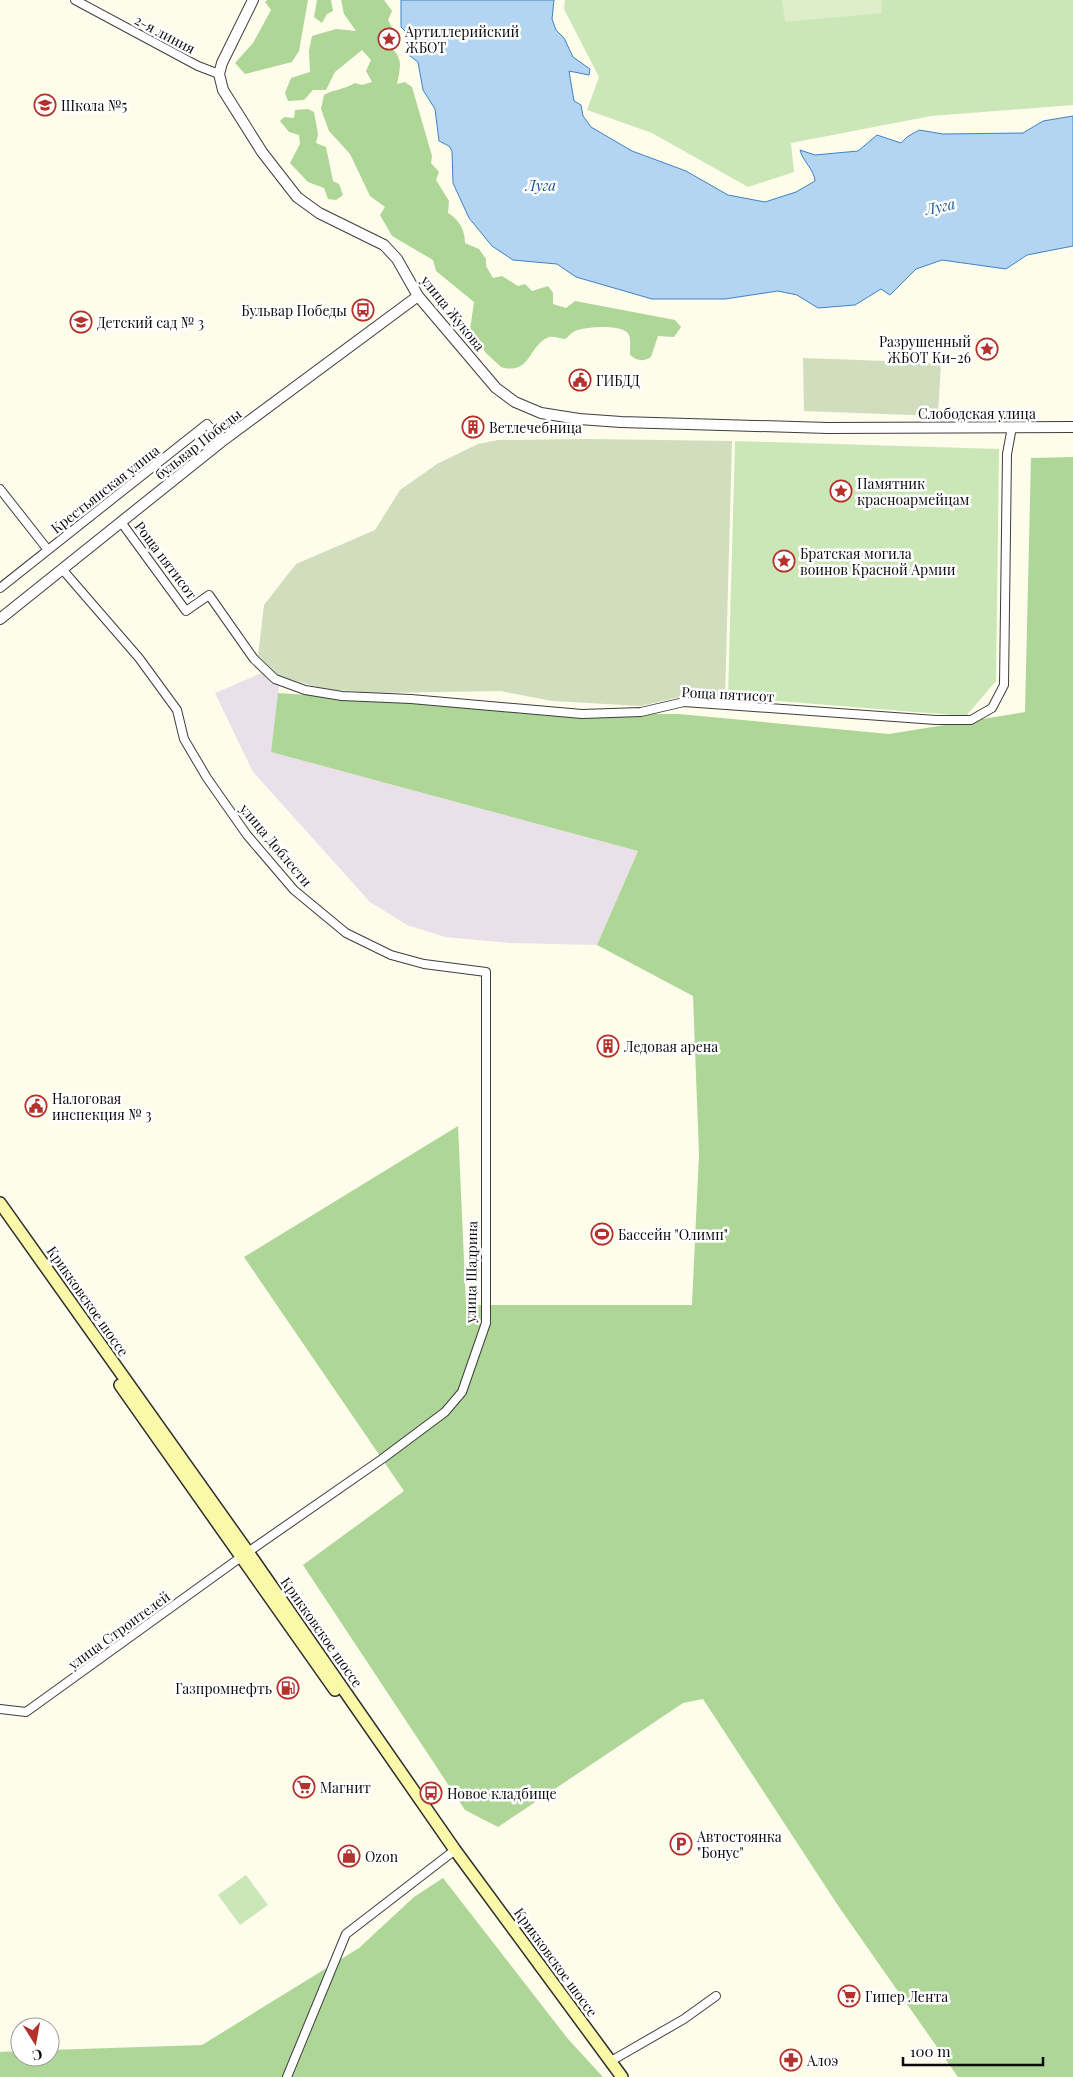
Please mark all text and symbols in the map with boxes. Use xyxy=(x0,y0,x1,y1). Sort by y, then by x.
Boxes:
street label: 2-я линия xyxy=(131,10,199,58)
place label: Артиллерийский ЖБОТ xyxy=(404,22,520,57)
place icon: Артиллерийский ЖБОТ xyxy=(377,27,401,51)
school or university icon: Школа №5 xyxy=(33,93,57,117)
place label: Школа №5 xyxy=(61,96,127,115)
water label: Луга xyxy=(525,175,556,195)
water label: Луга xyxy=(922,193,957,219)
street label: улица Жукова xyxy=(416,271,489,355)
bus stop icon: Бульвар Победы xyxy=(351,298,375,322)
place label: Бульвар Победы xyxy=(241,301,347,320)
school or university icon: Детский сад № 3 xyxy=(69,310,93,334)
place label: Детский сад № 3 xyxy=(97,313,204,332)
place label: Разрушенный ЖБОТ Ки-26 xyxy=(879,332,971,367)
place icon: Разрушенный ЖБОТ Ки-26 xyxy=(975,337,999,361)
public building icon: ГИБДД xyxy=(568,368,592,392)
place label: ГИБДД xyxy=(596,371,640,390)
street label: бульвар Победы xyxy=(151,404,245,484)
street label: Слободская улица xyxy=(918,404,1036,423)
building icon: Ветлечебница xyxy=(461,415,485,439)
place label: Ветлечебница xyxy=(489,418,582,437)
street label: Крестьянская улица xyxy=(47,441,163,537)
place label: Памятник красноармейцам xyxy=(857,474,970,509)
place icon: Памятник красноармейцам xyxy=(829,479,853,503)
street label: Роща пятисот xyxy=(130,517,202,603)
place label: Братская могила воинов Красной Армии xyxy=(800,544,956,579)
place icon: Братская могила воинов Красной Армии xyxy=(772,549,796,573)
street label: Роща пятисот xyxy=(681,682,775,706)
street label: улица Доблести xyxy=(235,799,316,891)
building icon: Ледовая арена xyxy=(596,1034,620,1058)
place label: Ледовая арена xyxy=(623,1037,718,1056)
place label: Налоговая инспекция № 3 xyxy=(52,1089,151,1124)
public building icon: Налоговая инспекция № 3 xyxy=(24,1094,48,1118)
street label: улица Шадрина xyxy=(461,1221,481,1324)
sports icon: Бассейн "Олимп" xyxy=(590,1222,614,1246)
place label: Бассейн "Олимп" xyxy=(618,1225,728,1244)
street label: Крикковское шоссе xyxy=(43,1242,133,1360)
street label: Крикковское шоссе xyxy=(277,1573,367,1691)
street label: улица Строителей xyxy=(63,1586,174,1674)
fuel station icon: Газпромнефть xyxy=(276,1676,300,1700)
place label: Газпромнефть xyxy=(175,1679,272,1698)
supermarket icon: Магнит xyxy=(292,1775,316,1799)
place label: Магнит xyxy=(320,1778,371,1797)
bus stop icon: Новое кладбище xyxy=(419,1781,443,1805)
place label: Новое кладбище xyxy=(447,1784,557,1803)
place label: Автостоянка "Бонус" xyxy=(696,1827,782,1862)
parking icon: Автостоянка "Бонус" xyxy=(669,1832,693,1856)
shop icon: Ozon xyxy=(337,1844,361,1868)
place label: Ozon xyxy=(365,1847,399,1866)
street label: Крикковское шоссе xyxy=(510,1904,602,2020)
supermarket icon: Гипер Лента xyxy=(837,1984,861,2008)
place label: Гипер Лента xyxy=(865,1987,948,2006)
north arrow xyxy=(10,2017,60,2067)
scale bar xyxy=(903,2034,1043,2066)
text: 100 m xyxy=(910,2041,951,2061)
text: С xyxy=(31,2045,44,2066)
pharmacy icon: Алоэ xyxy=(779,2048,803,2072)
place label: Алоэ xyxy=(806,2051,838,2070)

